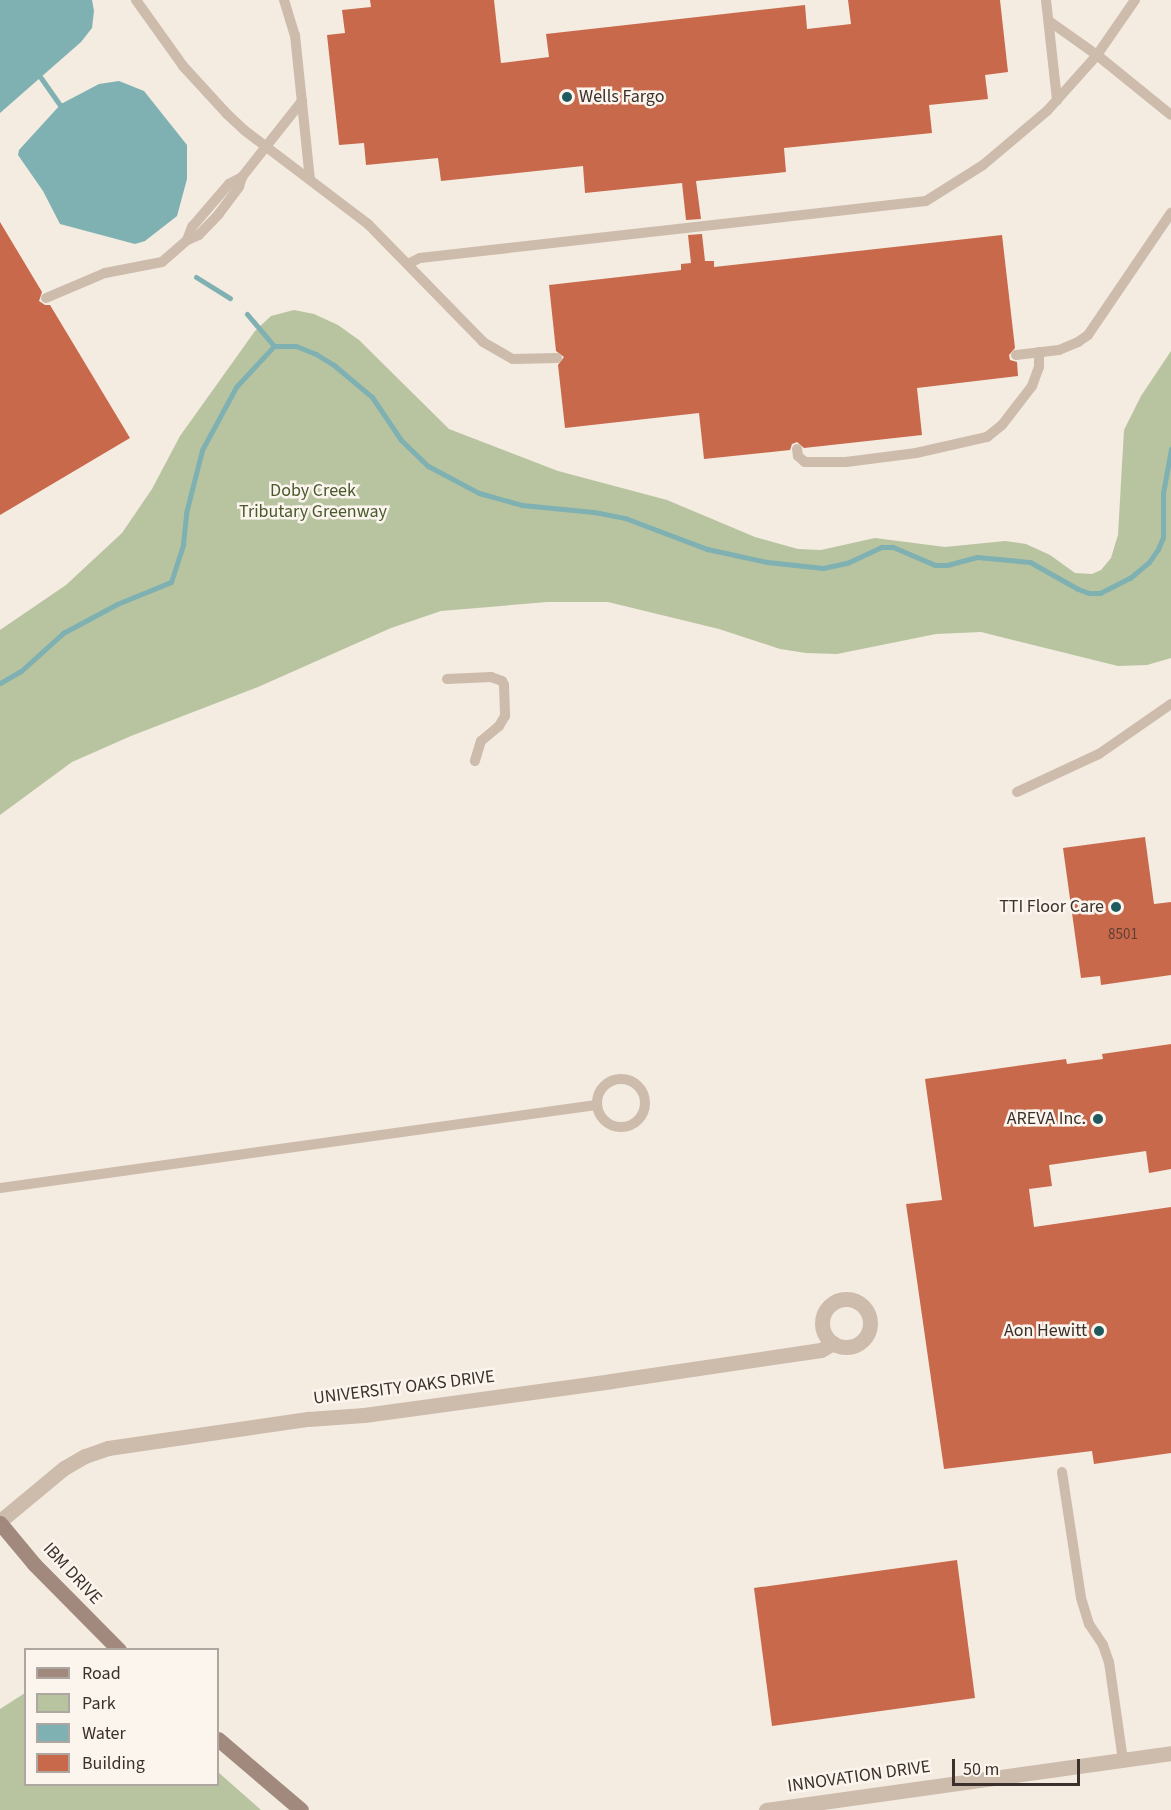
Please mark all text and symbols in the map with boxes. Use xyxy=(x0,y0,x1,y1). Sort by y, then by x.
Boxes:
place label: Wells Fargo xyxy=(579,86,664,108)
marker: Wells Fargo xyxy=(560,90,574,104)
park label: Doby Creek Tributary Greenway xyxy=(239,481,387,524)
place label: TTI Floor Care xyxy=(999,896,1104,918)
marker: TTI Floor Care xyxy=(1109,900,1123,914)
house number: 8501 xyxy=(1108,926,1138,944)
place label: AREVA Inc. xyxy=(1007,1108,1086,1130)
marker: AREVA Inc. xyxy=(1091,1112,1105,1126)
place label: Aon Hewitt xyxy=(1004,1320,1087,1342)
marker: Aon Hewitt xyxy=(1092,1324,1106,1338)
street label: UNIVERSITY OAKS DRIVE xyxy=(312,1366,496,1410)
street label: IBM DRIVE xyxy=(38,1539,106,1609)
legend xyxy=(24,1648,219,1786)
text: Road xyxy=(82,1661,121,1686)
text: Park xyxy=(82,1691,116,1716)
text: Water xyxy=(82,1721,126,1746)
scale bar xyxy=(955,1747,1082,1785)
text: Building xyxy=(82,1751,145,1776)
street label: INNOVATION DRIVE xyxy=(786,1756,932,1798)
text: 50 m xyxy=(963,1757,999,1782)

